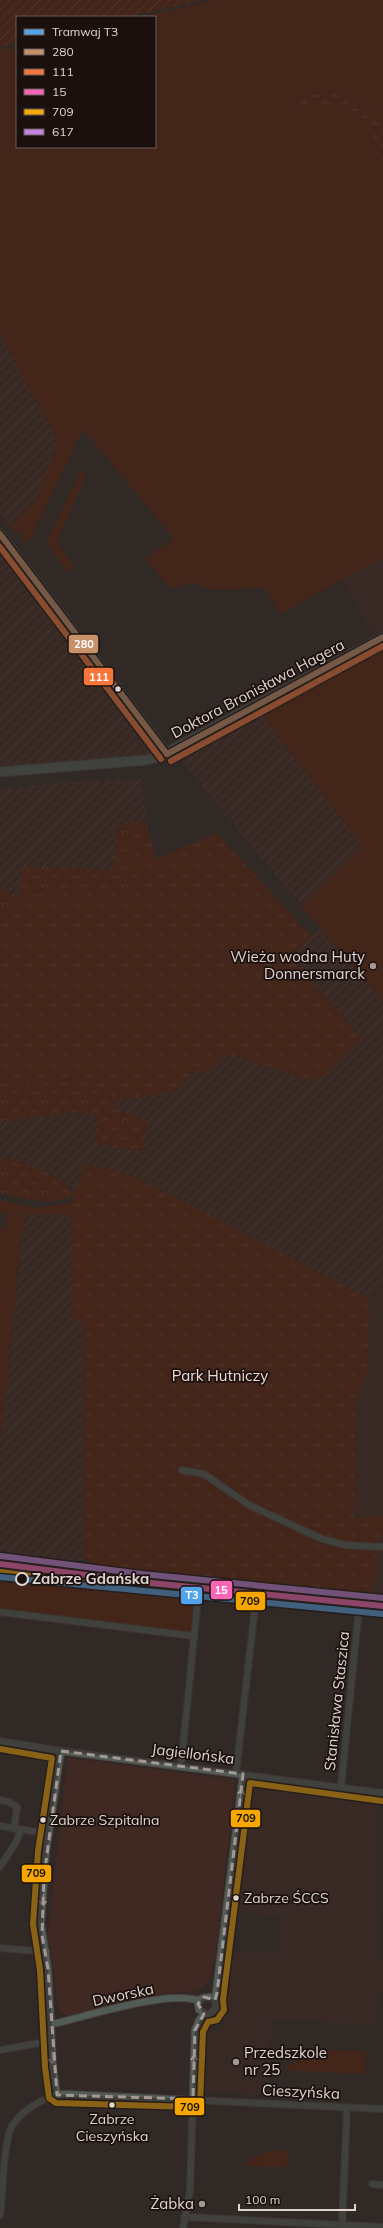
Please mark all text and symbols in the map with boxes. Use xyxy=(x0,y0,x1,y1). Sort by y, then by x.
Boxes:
legend xyxy=(16,16,156,148)
text: Tramwaj T3 xyxy=(52,24,118,39)
text: 280 xyxy=(52,44,74,59)
text: 111 xyxy=(52,64,74,79)
text: 15 xyxy=(52,84,66,99)
text: 709 xyxy=(52,104,74,119)
text: 617 xyxy=(52,124,74,139)
line badge: 280 xyxy=(68,634,99,654)
street label: Doktora Bronisława Hagera xyxy=(168,635,348,742)
text: 280 xyxy=(74,637,94,651)
line badge: 111 xyxy=(83,667,114,686)
text: 111 xyxy=(89,670,109,684)
unlabelled marker xyxy=(113,684,123,694)
place label: Wieża wodna Huty Donnersmarck xyxy=(230,947,365,983)
marker: Wieża wodna Huty Donnersmarck xyxy=(368,961,378,971)
park label: Park Hutniczy xyxy=(172,1366,268,1385)
place label: Zabrze Gdańska xyxy=(32,1569,149,1588)
marker: Zabrze Gdańska xyxy=(15,1572,29,1586)
line badge: 15 xyxy=(210,1580,233,1600)
text: 15 xyxy=(214,1583,228,1597)
line badge: T3 xyxy=(180,1586,203,1605)
text: T3 xyxy=(185,1588,199,1602)
line badge: 709 xyxy=(235,1591,266,1611)
text: 709 xyxy=(240,1594,260,1608)
street label: Stanisława Staszica xyxy=(320,1630,353,1772)
street label: Jagiellońska xyxy=(151,1739,236,1768)
one-way arrow xyxy=(237,1789,245,1802)
line badge: 709 xyxy=(230,1809,261,1828)
place label: Zabrze Szpitalna xyxy=(50,1811,159,1829)
text: 709 xyxy=(236,1811,256,1825)
marker: Zabrze Szpitalna xyxy=(38,1815,48,1825)
line badge: 709 xyxy=(21,1864,52,1883)
text: 709 xyxy=(26,1866,46,1880)
place label: Zabrze ŚCCS xyxy=(244,1889,329,1907)
marker: Zabrze ŚCCS xyxy=(231,1893,241,1903)
one-way arrow xyxy=(39,1894,46,1907)
street label: Dworska xyxy=(91,1979,155,2010)
place label: Przedszkole nr 25 xyxy=(244,2043,327,2079)
one-way arrow xyxy=(49,2051,56,2064)
one-way arrow xyxy=(190,2055,198,2068)
marker: Przedszkole nr 25 xyxy=(231,2057,241,2067)
street label: Cieszyńska xyxy=(262,2080,340,2103)
line badge: 709 xyxy=(174,2097,205,2116)
marker: Zabrze Cieszyńska xyxy=(107,2100,117,2110)
text: 709 xyxy=(180,2100,200,2114)
place label: Zabrze Cieszyńska xyxy=(76,2110,148,2145)
scale bar xyxy=(239,2186,355,2212)
text: 100 m xyxy=(245,2192,280,2207)
place label: Żabka xyxy=(151,2194,194,2213)
marker: Żabka xyxy=(197,2199,207,2209)

